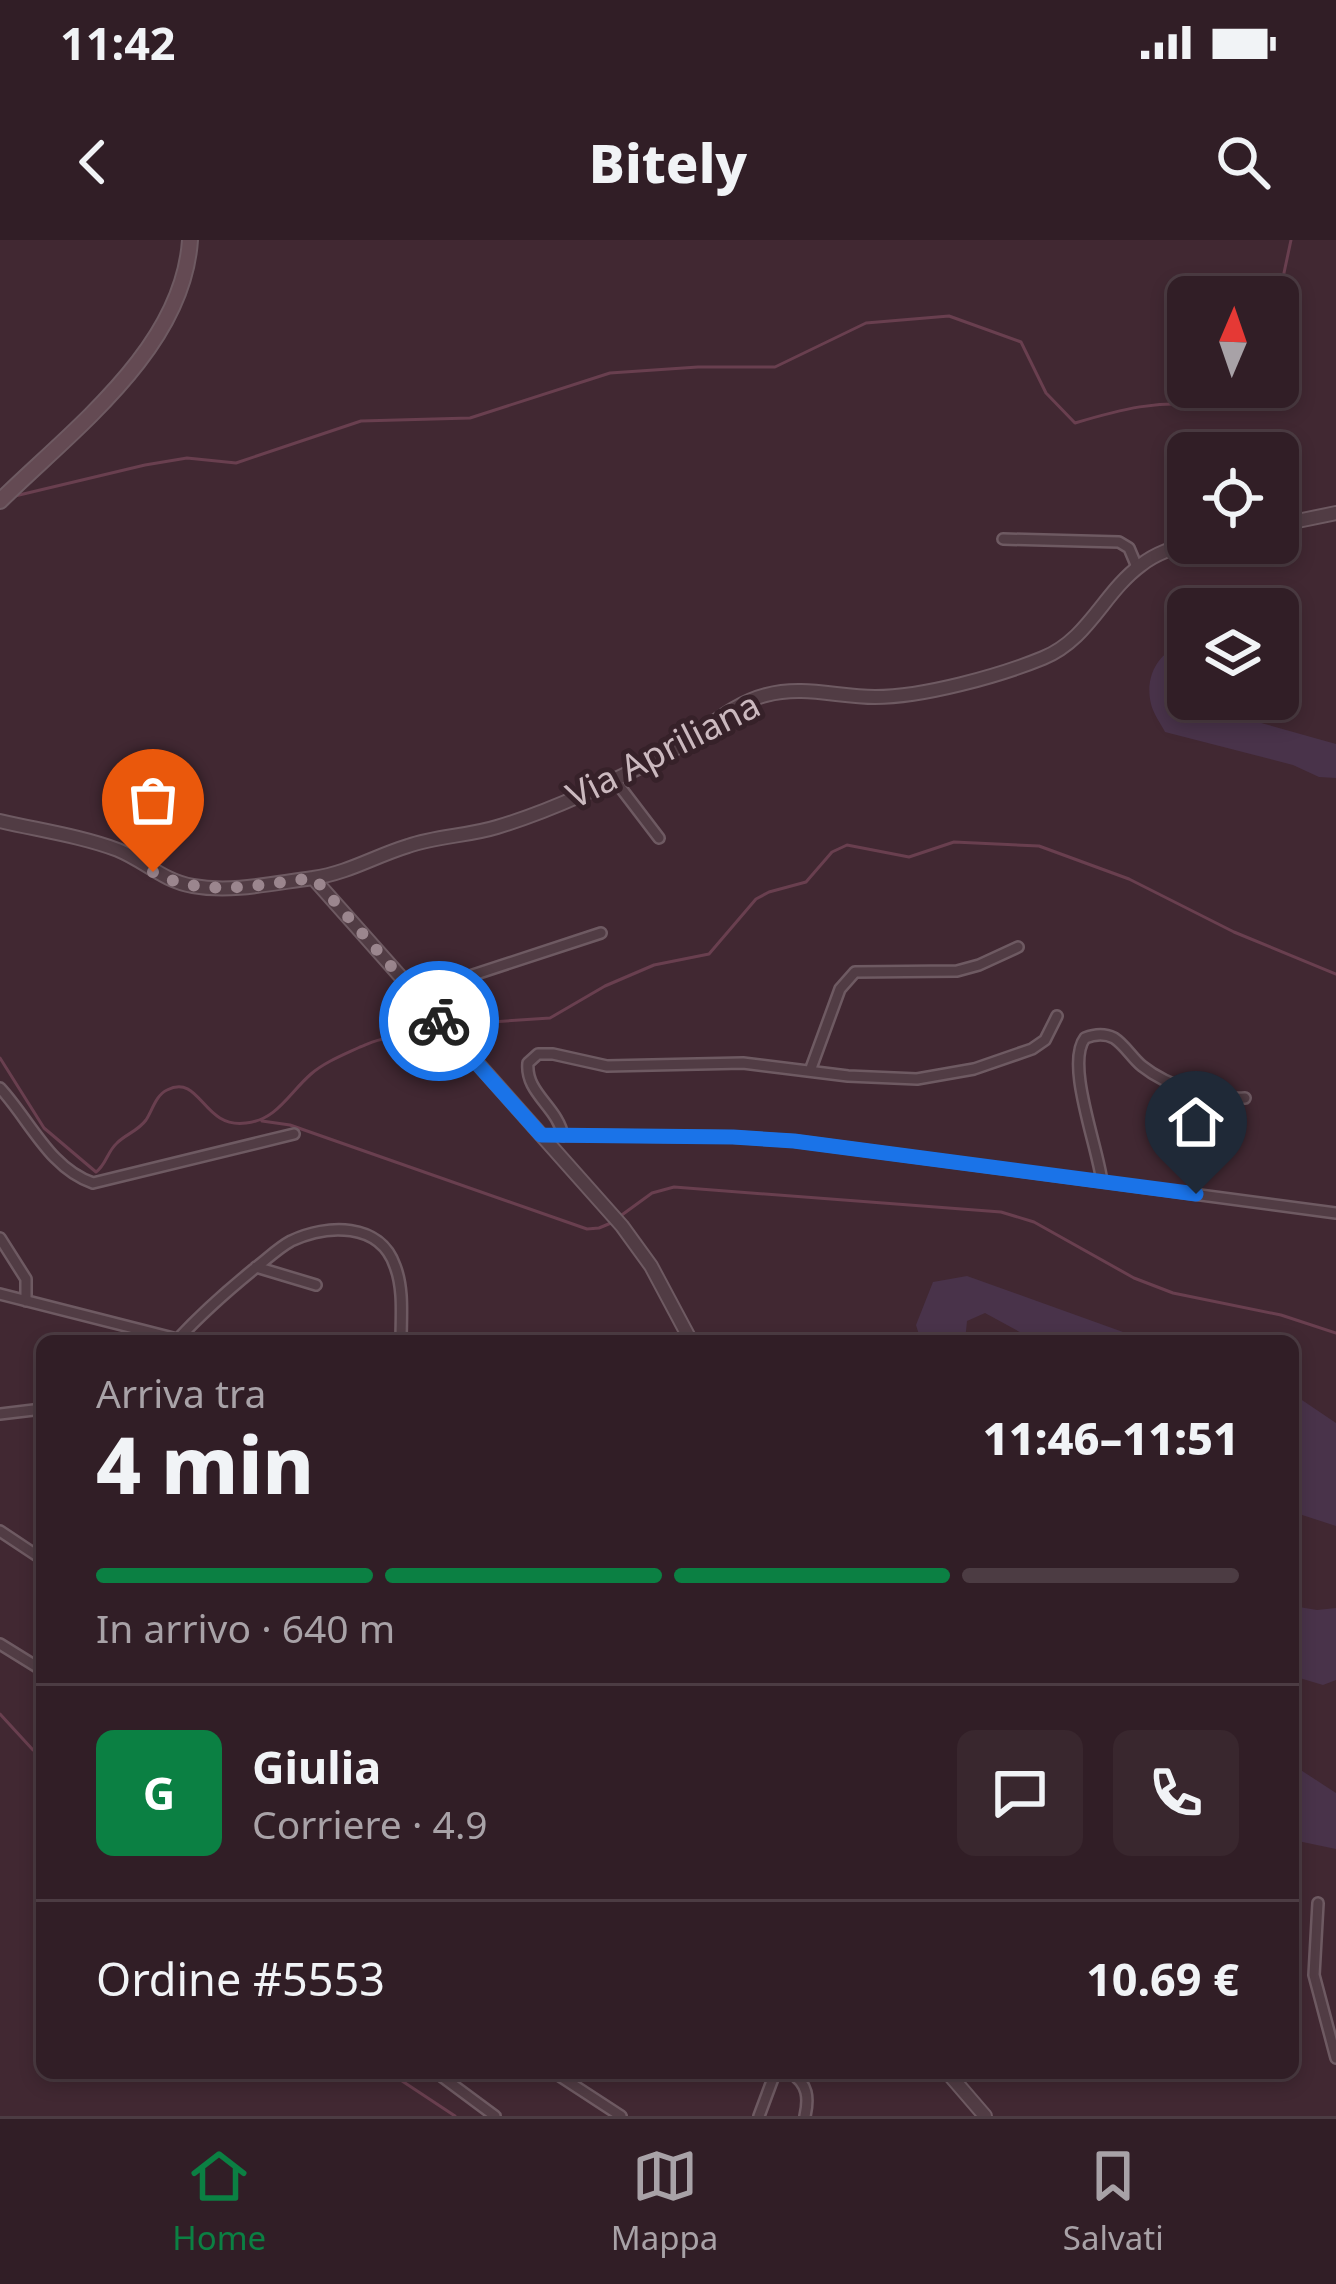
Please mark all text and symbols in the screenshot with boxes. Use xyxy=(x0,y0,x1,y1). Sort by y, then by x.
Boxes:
text: 11:42 xyxy=(60,12,176,73)
text: Bitely xyxy=(589,125,747,199)
icon: back xyxy=(60,129,126,195)
icon: search xyxy=(1210,129,1276,195)
north arrow xyxy=(1167,276,1299,408)
map controls xyxy=(1167,276,1299,720)
button: locate xyxy=(1167,432,1299,564)
button: layers xyxy=(1167,588,1299,720)
street label: Via Apriliana xyxy=(558,680,768,819)
pin xyxy=(102,749,204,872)
icon: bag xyxy=(120,767,186,833)
courier xyxy=(379,961,499,1081)
icon: bike xyxy=(406,988,472,1054)
pin xyxy=(1145,1071,1247,1194)
icon: home xyxy=(1163,1089,1229,1155)
text: Arriva tra xyxy=(96,1366,266,1419)
text: 11:46–11:51 xyxy=(983,1407,1239,1468)
text: 4 min xyxy=(96,1411,314,1517)
text: In arrivo · 640 m xyxy=(96,1601,395,1654)
button: chat xyxy=(957,1730,1083,1856)
button: phone xyxy=(1113,1730,1239,1856)
text: Giulia xyxy=(252,1736,381,1797)
text: G xyxy=(143,1762,175,1823)
text: Corriere · 4.9 xyxy=(252,1797,488,1850)
text: Ordine #5553 xyxy=(96,1948,385,2009)
text: 10.69 € xyxy=(1086,1948,1239,2009)
tab: Home xyxy=(172,2143,266,2260)
tab: Mappa xyxy=(611,2143,718,2260)
tab: Salvati xyxy=(1063,2143,1164,2260)

